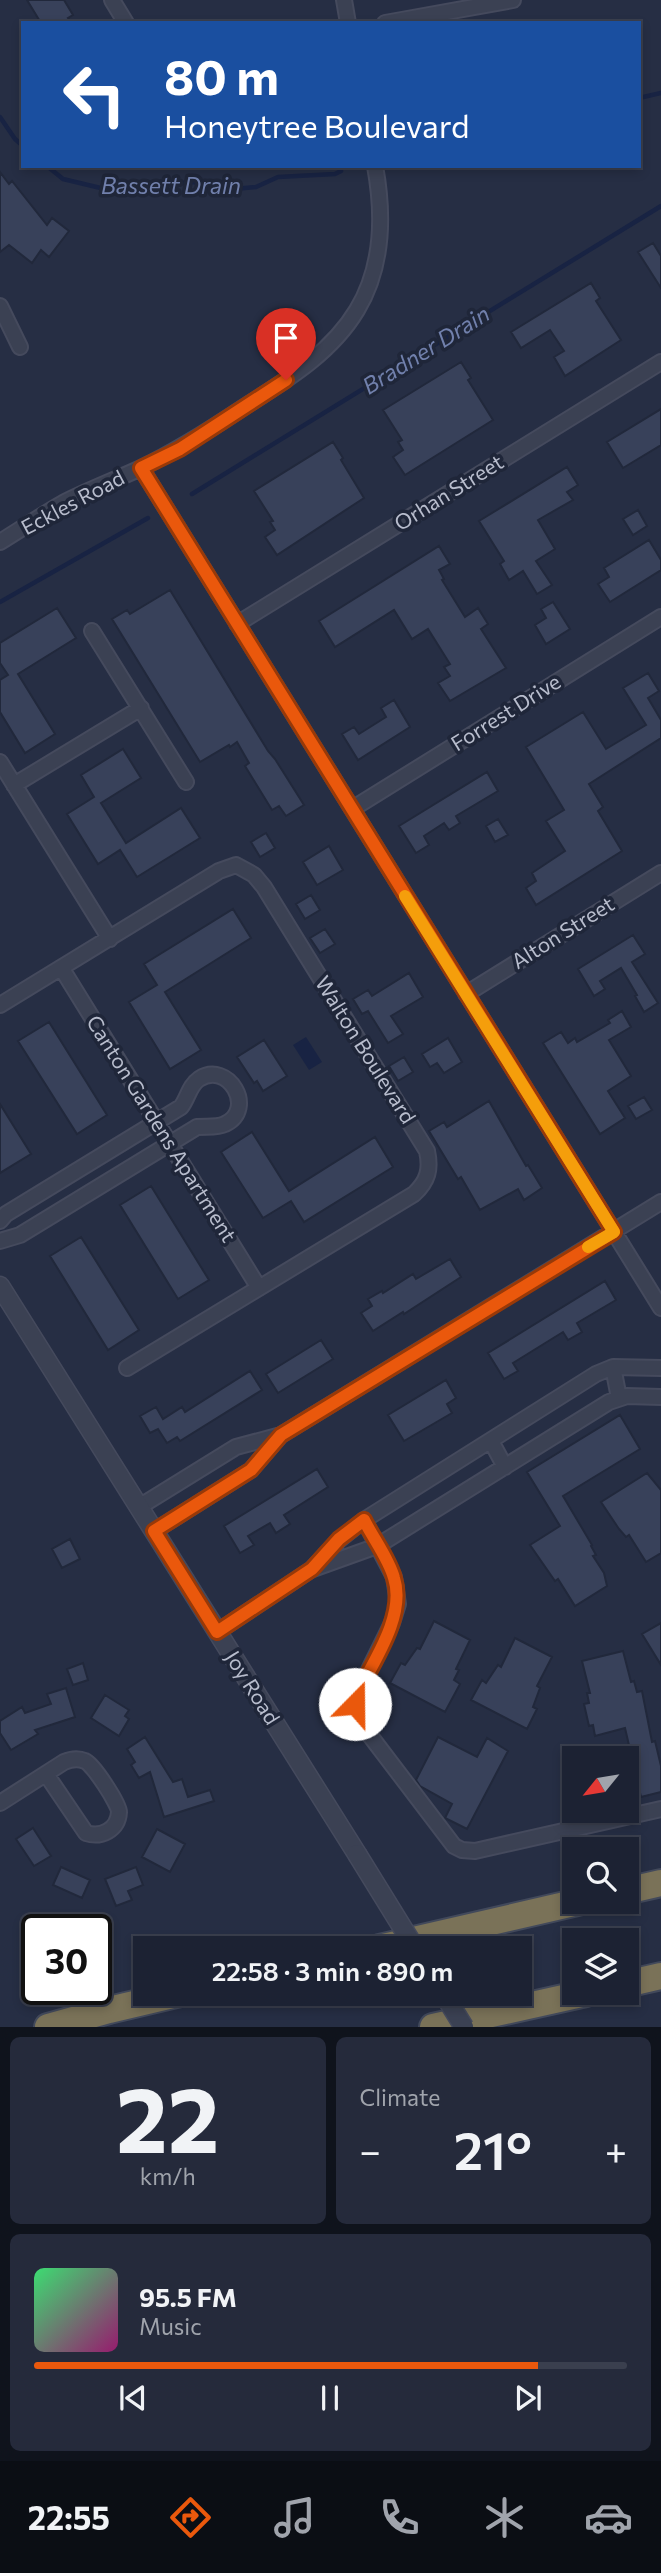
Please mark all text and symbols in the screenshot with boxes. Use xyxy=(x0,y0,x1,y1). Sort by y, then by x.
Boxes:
text: 80 m xyxy=(164,45,279,105)
icon: left xyxy=(49,49,140,140)
text: Honeytree Boulevard xyxy=(164,105,470,145)
water label: Bassett Drain xyxy=(101,171,241,199)
water label: Bradner Drain xyxy=(357,299,494,399)
pin xyxy=(256,308,316,380)
icon: arrive xyxy=(267,319,305,357)
street label: Orhan Street xyxy=(389,448,507,535)
street label: Eckles Road xyxy=(16,464,128,539)
street label: Forrest Drive xyxy=(446,668,565,755)
street label: Alton Street xyxy=(506,890,618,973)
street label: Walton Boulevard xyxy=(311,971,422,1128)
street label: Canton Gardens Apartment xyxy=(82,1010,242,1246)
street label: Joy Road xyxy=(221,1646,286,1729)
position arrow xyxy=(318,1667,392,1741)
north arrow xyxy=(562,1746,639,1824)
map controls xyxy=(562,1746,639,2005)
button: search xyxy=(562,1837,639,1914)
speed limit sign: 30 xyxy=(21,1914,112,2005)
button: layers xyxy=(562,1928,639,2005)
text: 22:58 · 3 min · 890 m xyxy=(212,1955,453,1986)
text: 22 xyxy=(116,2060,220,2172)
text: Climate xyxy=(360,2083,441,2111)
text: 21° xyxy=(454,2117,532,2181)
text: − xyxy=(360,2126,381,2173)
text: + xyxy=(605,2126,627,2173)
text: km/h xyxy=(140,2162,196,2190)
text: 95.5 FM xyxy=(139,2281,237,2312)
text: Music xyxy=(139,2312,202,2340)
icon: previous xyxy=(114,2379,152,2417)
icon: pause xyxy=(311,2379,349,2417)
icon: next xyxy=(509,2379,547,2417)
icon: directions xyxy=(166,2493,215,2542)
icon: music xyxy=(270,2493,319,2542)
icon: phone xyxy=(375,2493,424,2542)
icon: climate xyxy=(480,2493,529,2542)
icon: car xyxy=(584,2493,633,2542)
text: 22:55 xyxy=(28,2497,110,2537)

